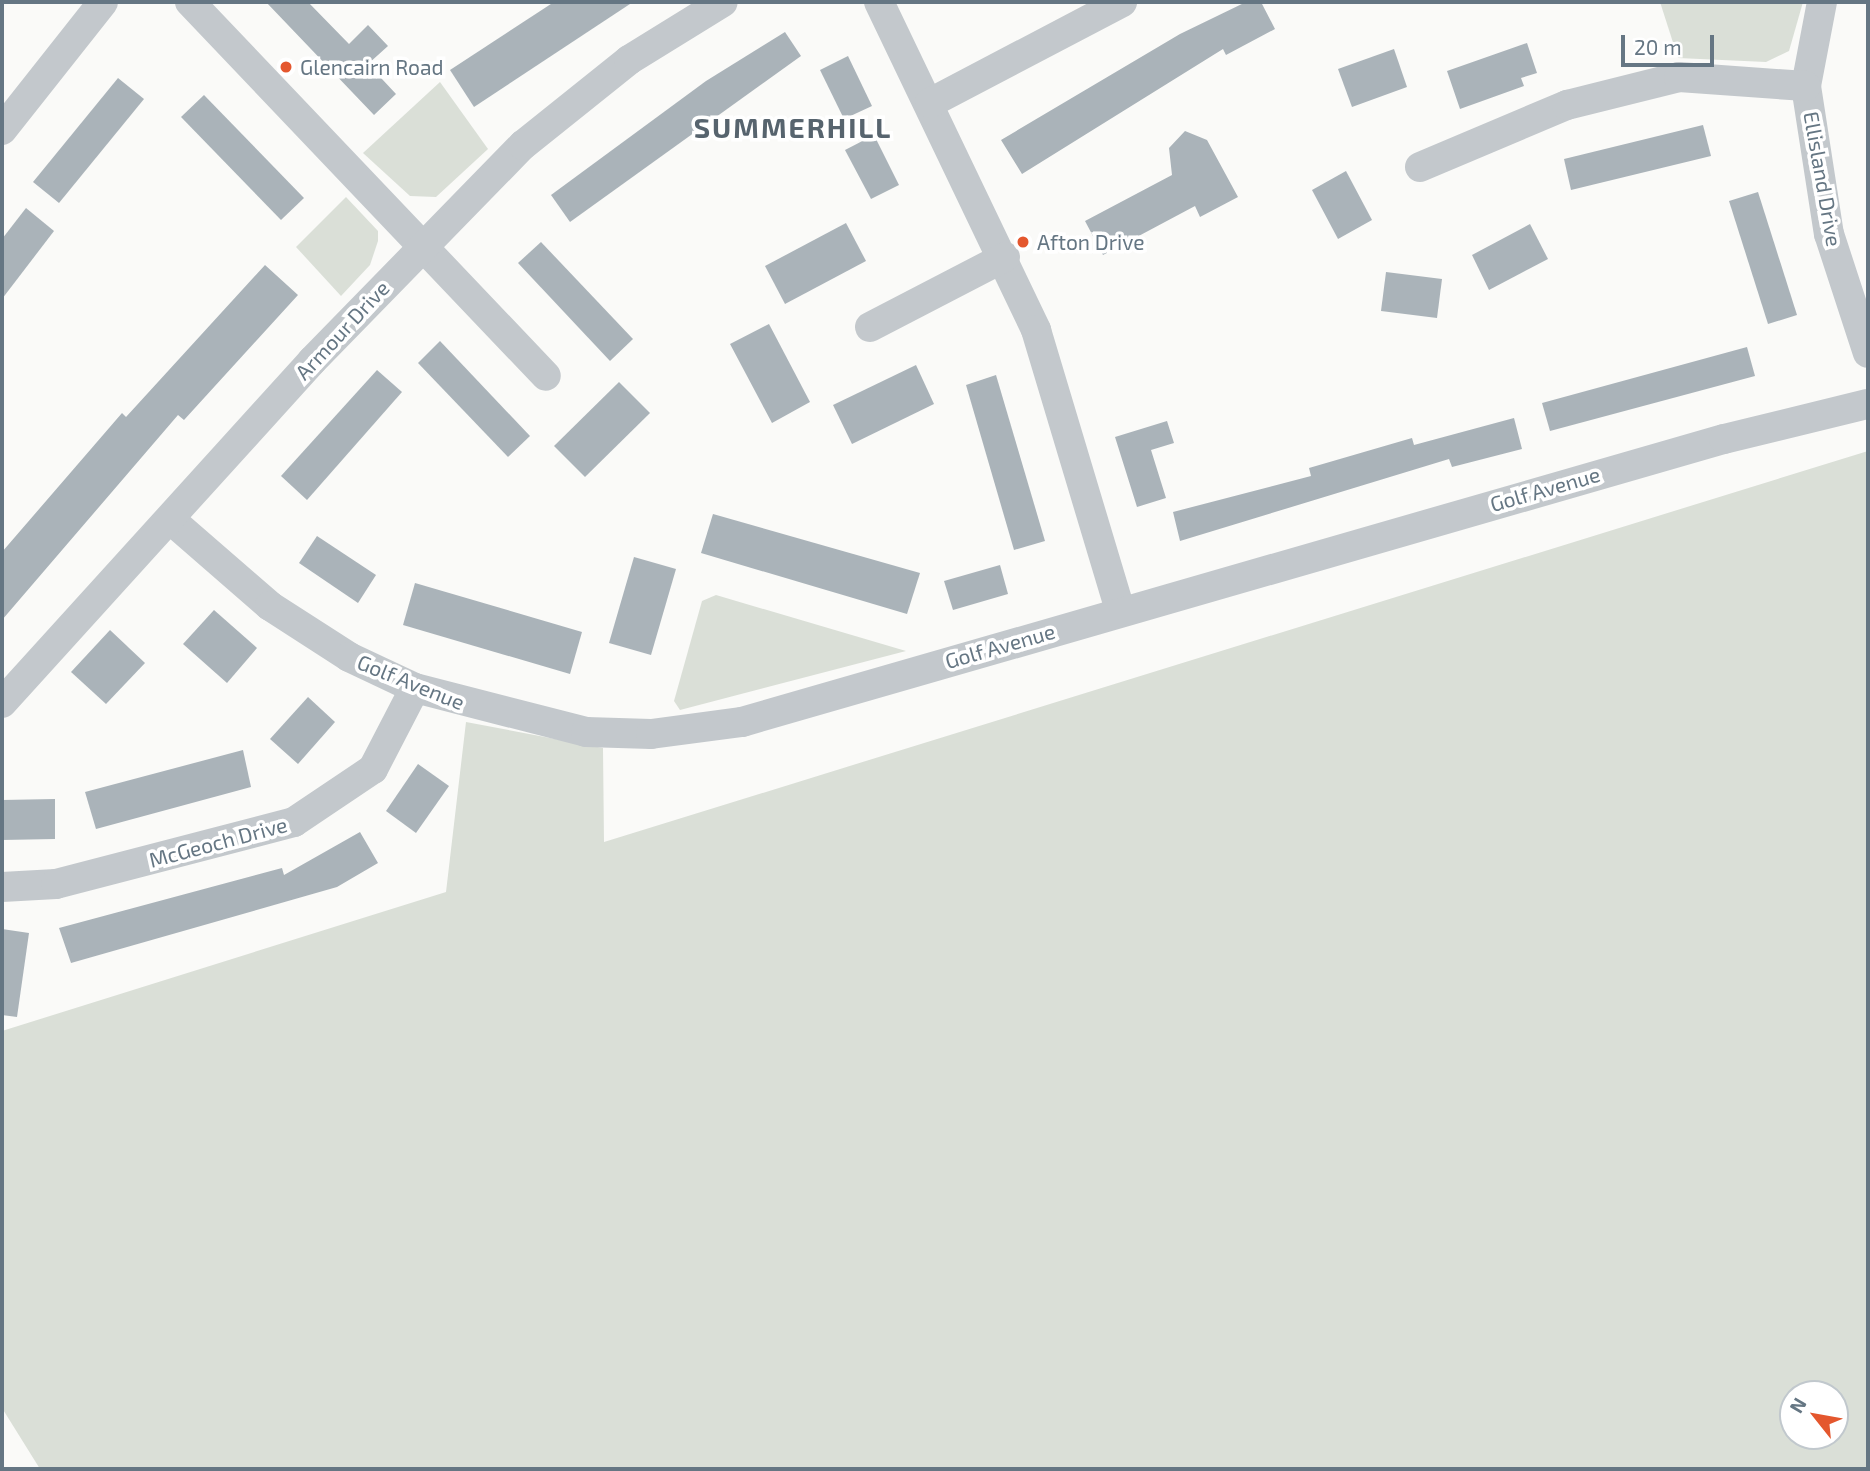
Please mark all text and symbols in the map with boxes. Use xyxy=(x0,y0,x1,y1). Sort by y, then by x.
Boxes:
scale bar xyxy=(1625,21,1718,65)
text: 20 m xyxy=(1634,34,1682,59)
place label: Glencairn Road xyxy=(300,54,444,80)
marker: Glencairn Road xyxy=(278,59,294,75)
district label: SUMMERHILL xyxy=(695,110,891,144)
street label: Ellisland Drive xyxy=(1799,110,1847,248)
place label: Afton Drive xyxy=(1037,229,1145,255)
marker: Afton Drive xyxy=(1015,234,1031,250)
street label: Armour Drive xyxy=(290,275,394,385)
street label: Golf Avenue xyxy=(1487,461,1603,517)
street label: Golf Avenue xyxy=(942,618,1058,674)
street label: Golf Avenue xyxy=(353,649,469,715)
street label: McGeoch Drive xyxy=(146,811,290,873)
north arrow xyxy=(1779,1380,1849,1450)
text: N xyxy=(1784,1393,1811,1417)

